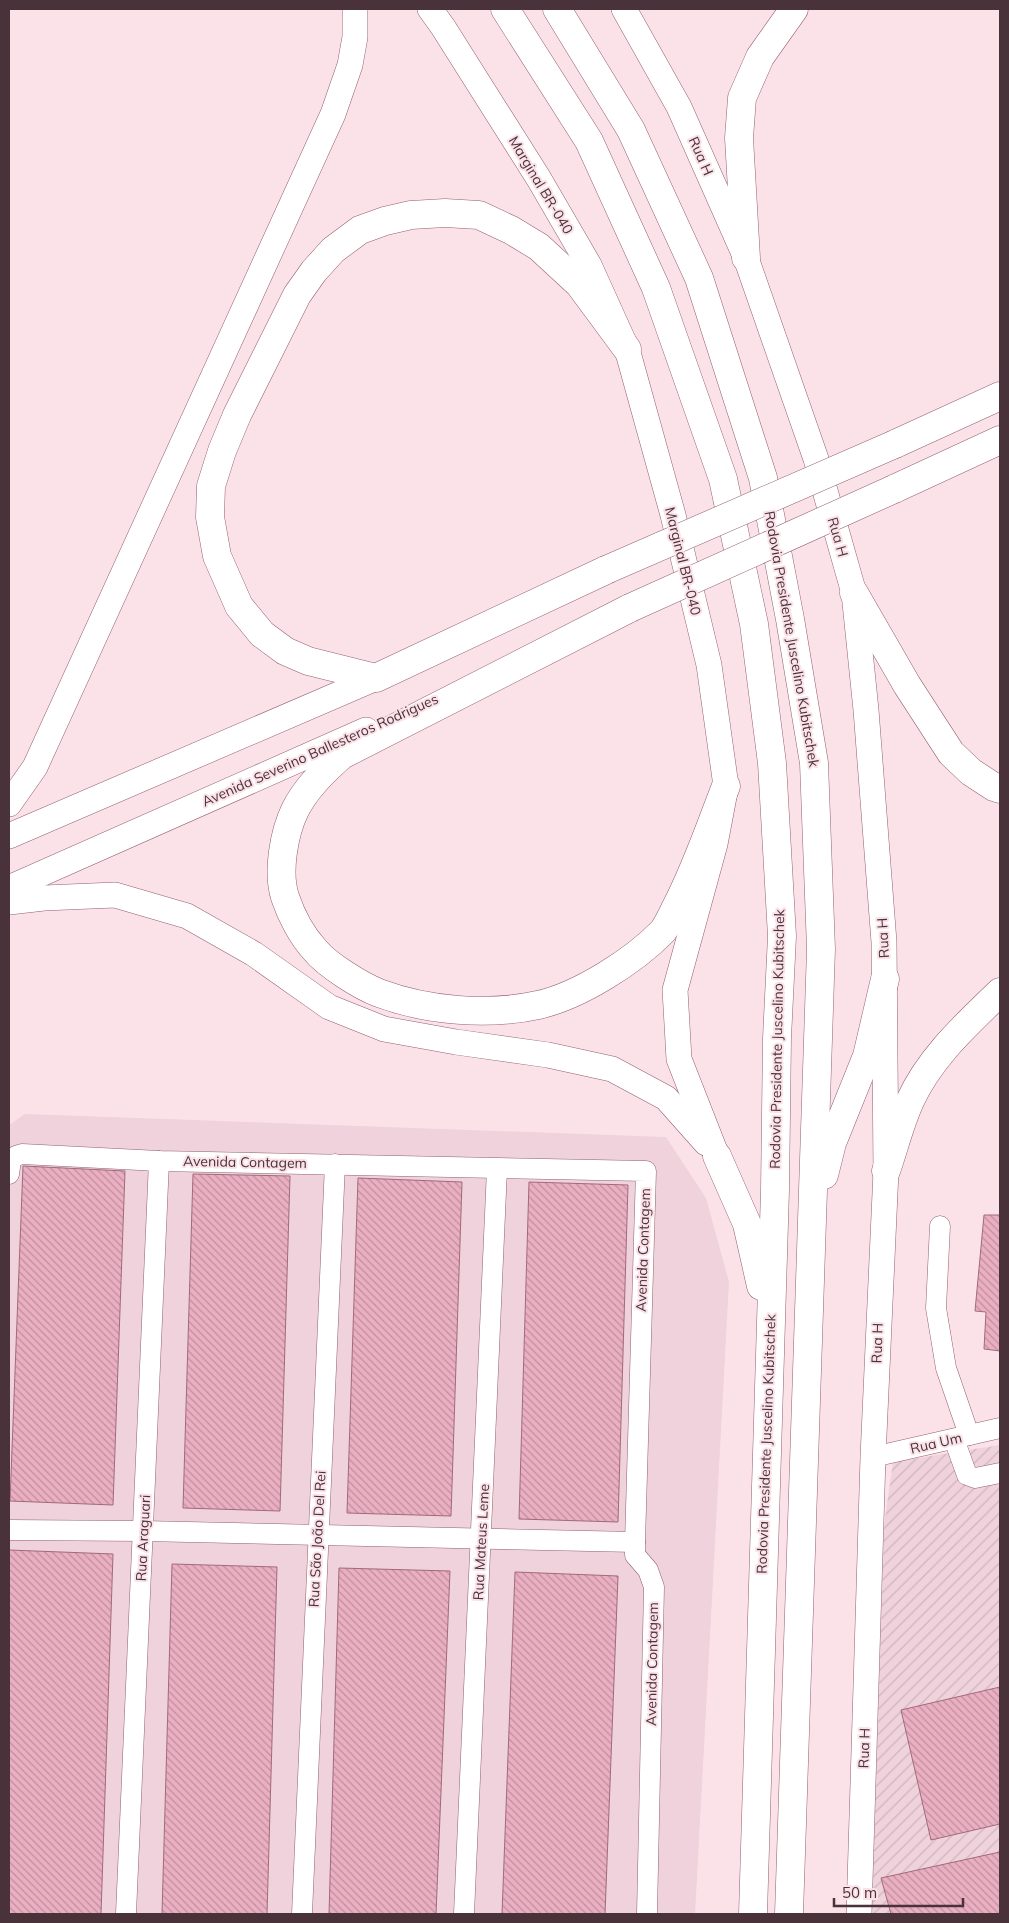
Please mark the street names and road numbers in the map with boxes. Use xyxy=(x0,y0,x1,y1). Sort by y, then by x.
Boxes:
street label: Marginal BR-040 xyxy=(505,133,577,237)
street label: Rua H xyxy=(685,134,717,178)
street label: Marginal BR-040 xyxy=(661,505,705,617)
street label: Rodovia Presidente Juscelino Kubitschek xyxy=(761,510,824,769)
street label: Rua H xyxy=(824,515,852,559)
street label: Avenida Severino Ballesteros Rodrigues xyxy=(199,690,441,810)
street label: Rodovia Presidente Juscelino Kubitschek xyxy=(766,908,788,1169)
street label: Rua H xyxy=(873,917,893,959)
street label: Avenida Contagem xyxy=(183,1152,307,1172)
street label: Avenida Contagem xyxy=(632,1188,654,1312)
street label: Rodovia Presidente Juscelino Kubitschek xyxy=(752,1313,780,1574)
street label: Rua H xyxy=(867,1322,887,1364)
street label: Rua Um xyxy=(908,1428,964,1458)
street label: Rua São João Del Rei xyxy=(304,1470,330,1608)
street label: Rua Mateus Leme xyxy=(469,1483,493,1601)
street label: Rua Araguari xyxy=(132,1494,154,1582)
street label: Avenida Contagem xyxy=(642,1602,662,1726)
street label: Rua H xyxy=(854,1727,874,1769)

